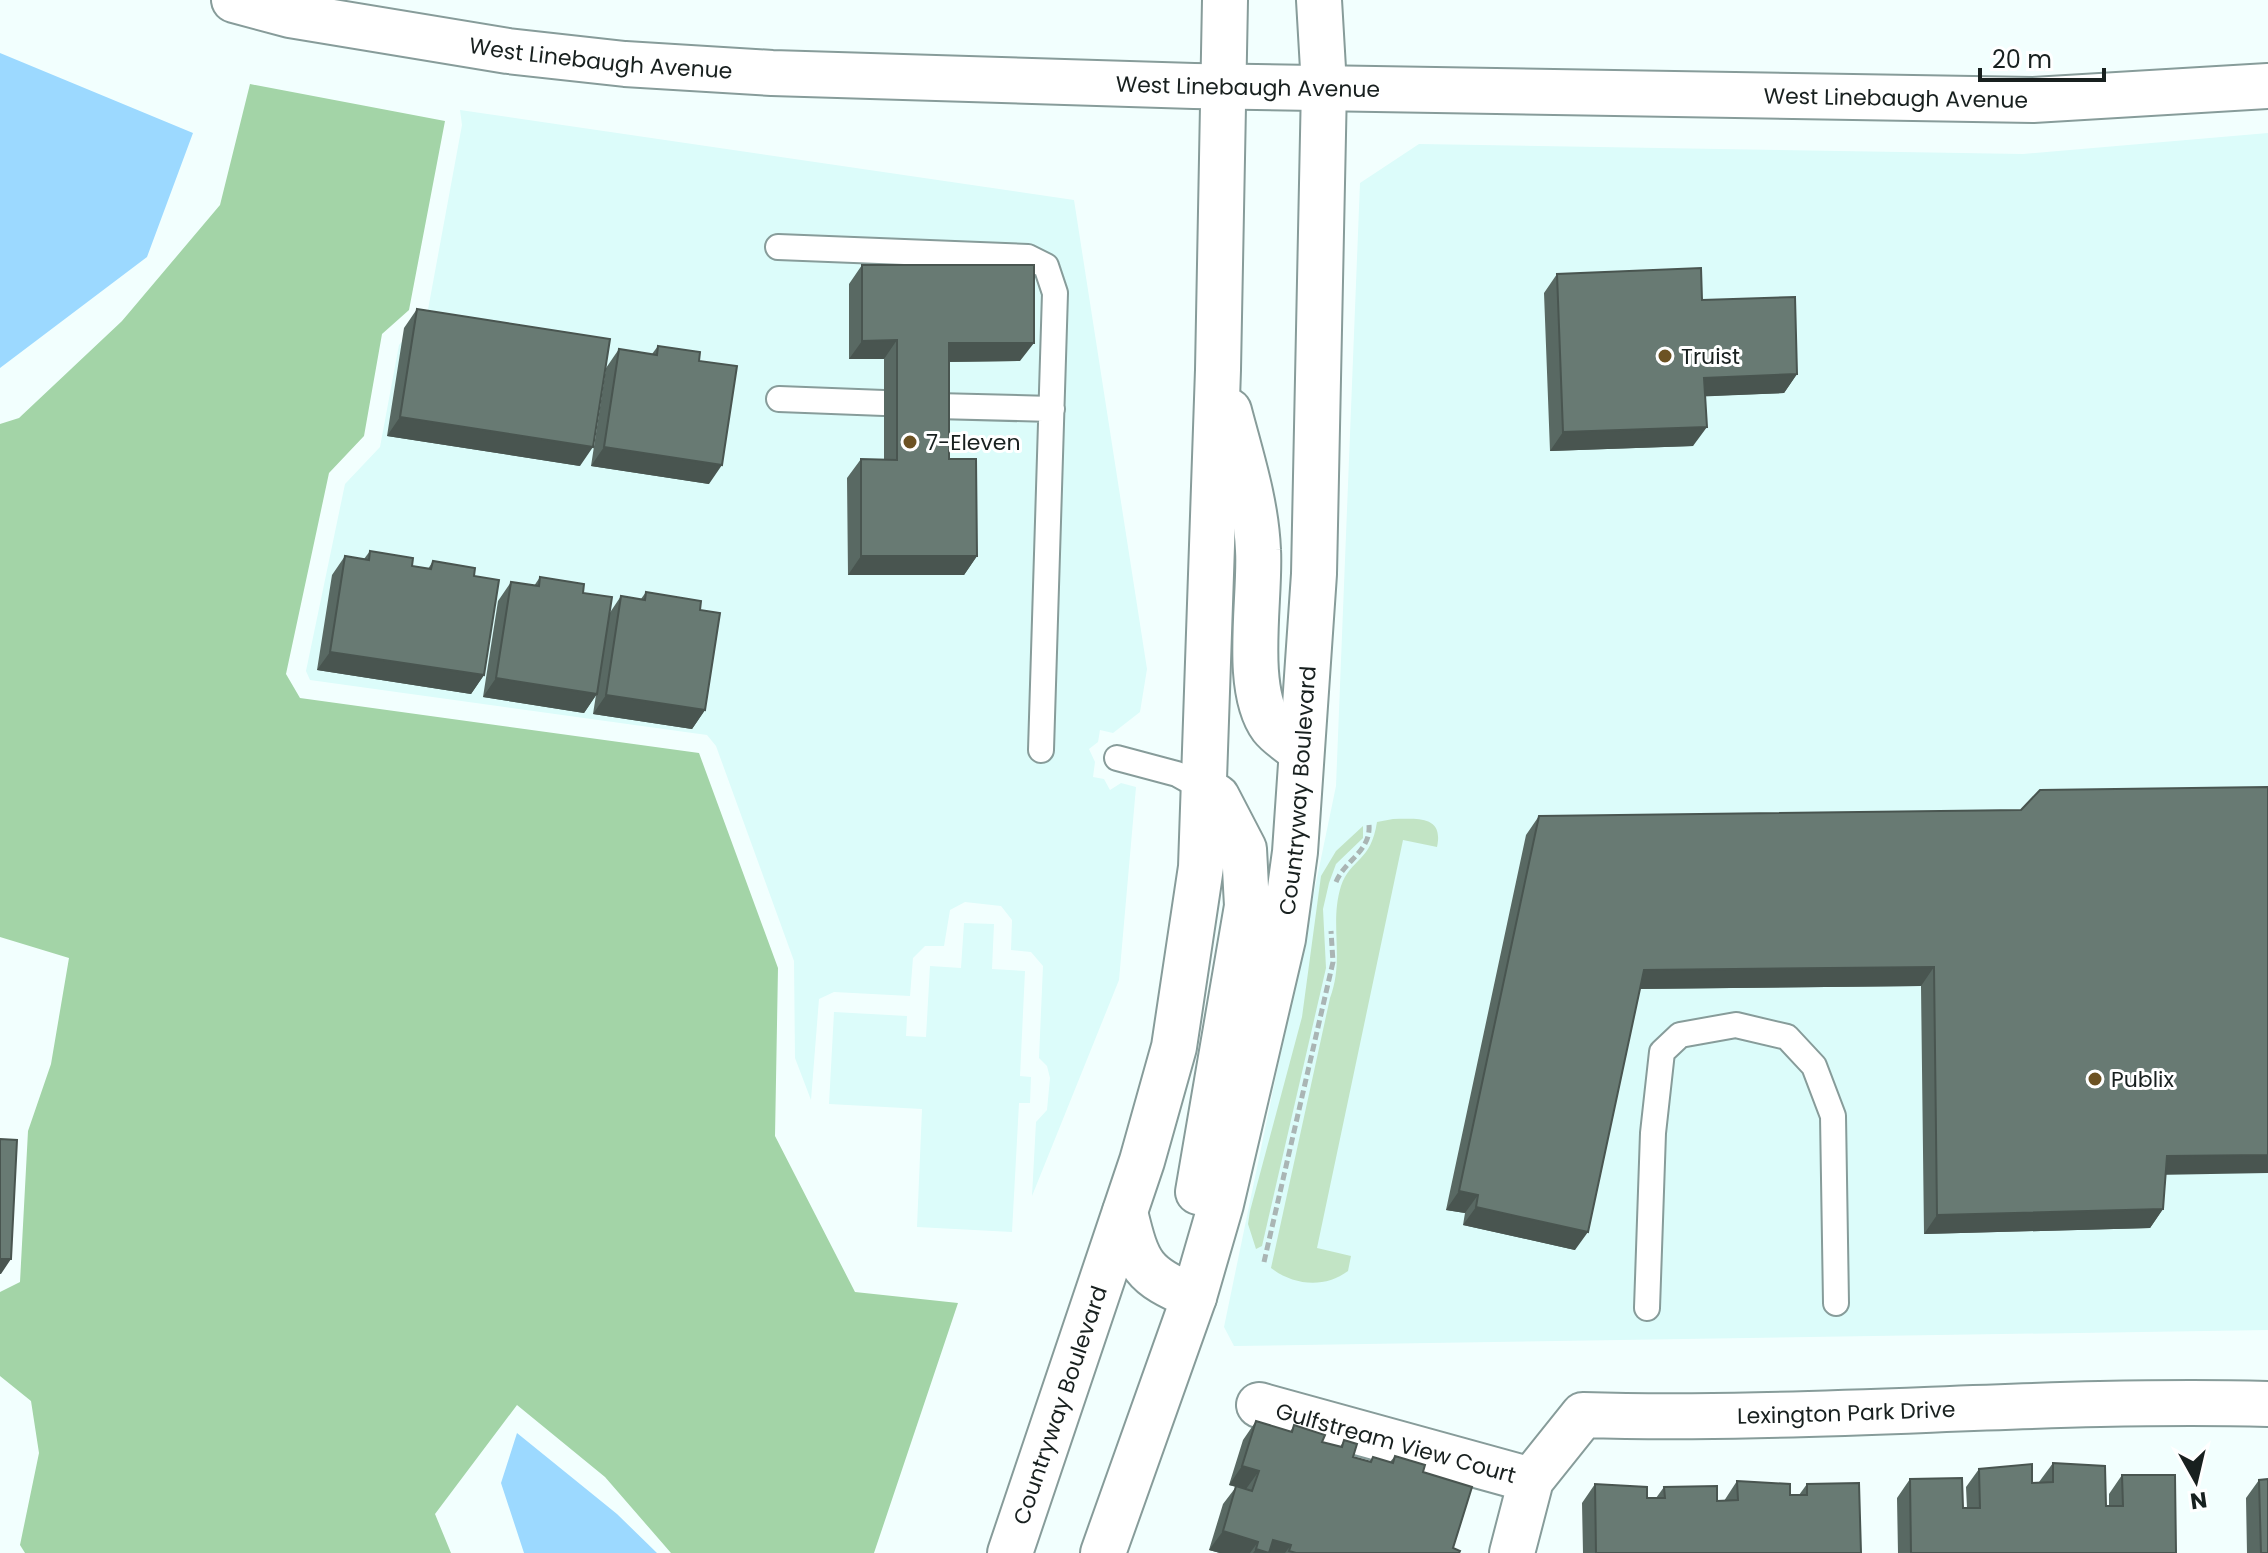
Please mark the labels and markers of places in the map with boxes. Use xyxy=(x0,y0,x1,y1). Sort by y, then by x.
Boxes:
place label: Truist xyxy=(1681,341,1740,372)
marker: Truist xyxy=(1656,347,1674,365)
place label: 7-Eleven xyxy=(926,427,1021,458)
marker: 7-Eleven xyxy=(901,433,919,451)
place label: Publix xyxy=(2111,1064,2175,1095)
marker: Publix xyxy=(2086,1070,2104,1088)

